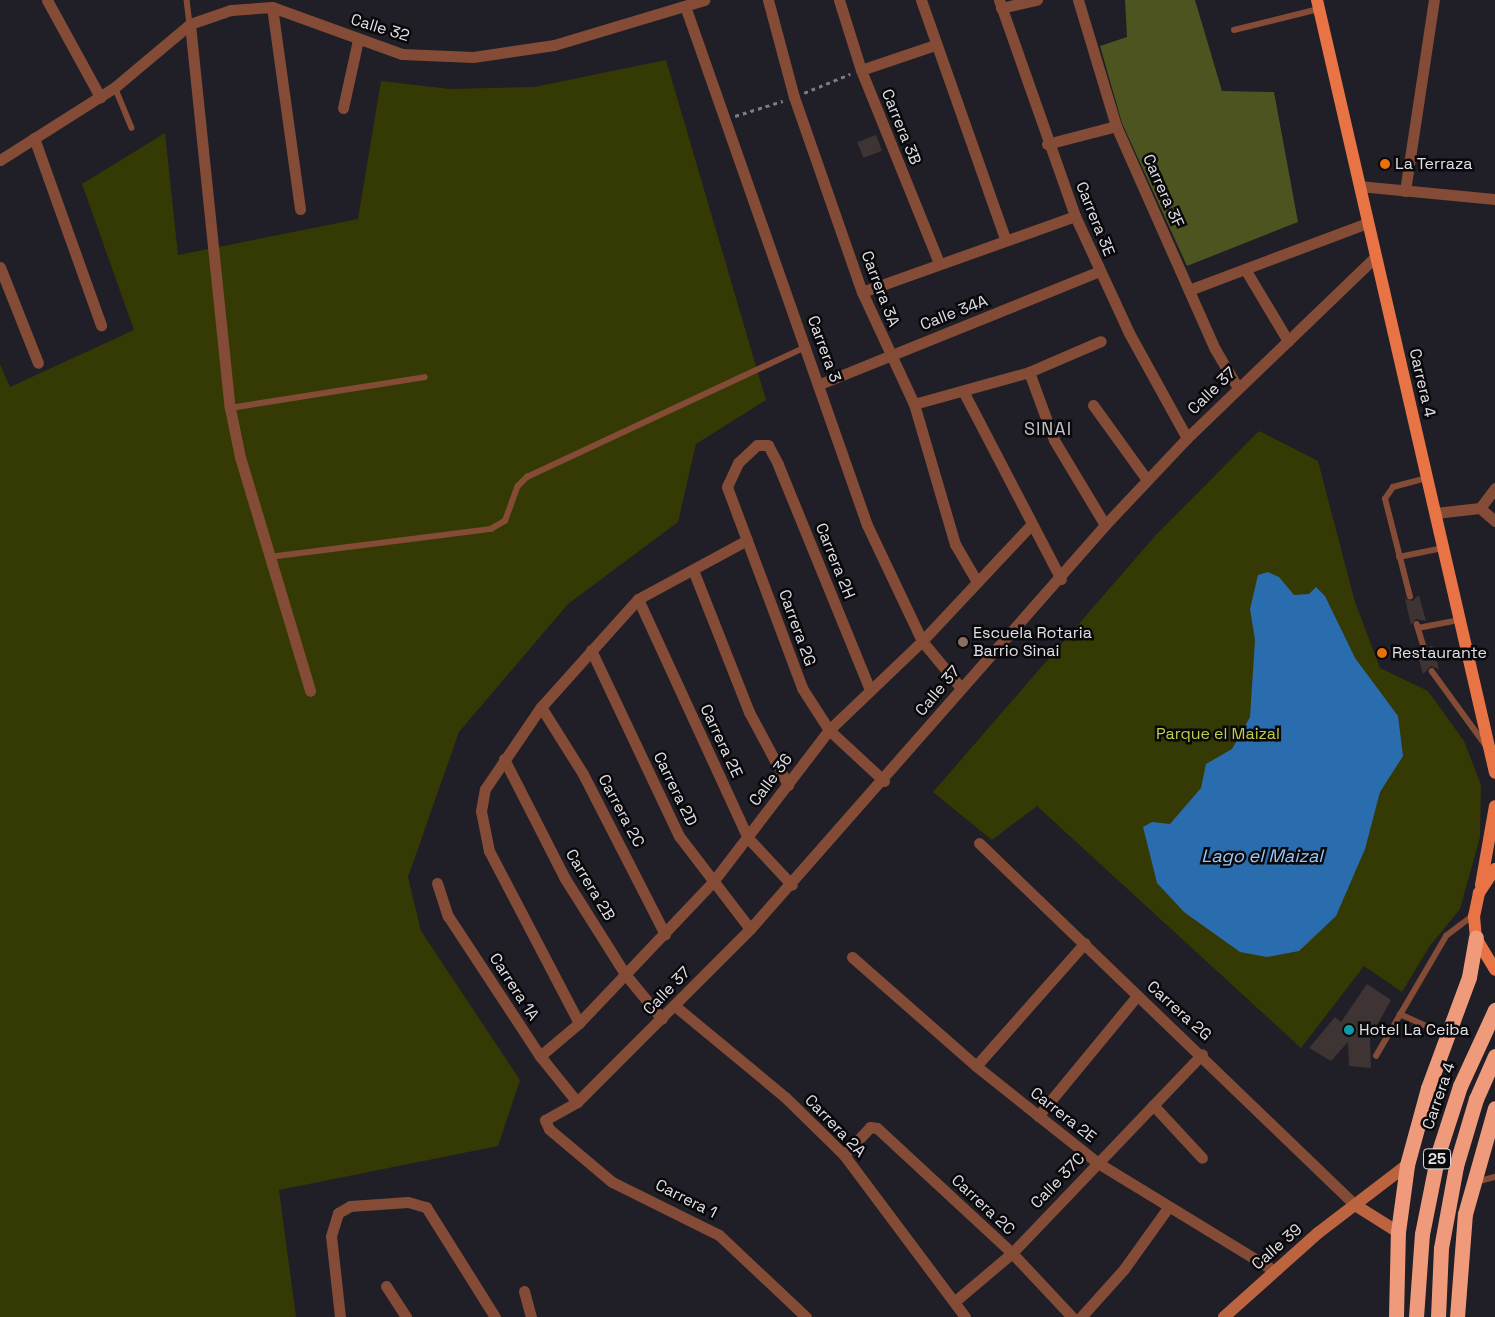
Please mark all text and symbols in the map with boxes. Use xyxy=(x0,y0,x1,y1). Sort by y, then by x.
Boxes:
street label: Calle 32 xyxy=(348,10,412,46)
street label: Carrera 3B xyxy=(877,86,925,168)
street label: Carrera 3F xyxy=(1138,151,1188,231)
place label: La Terraza xyxy=(1395,154,1473,174)
marker: La Terraza xyxy=(1379,158,1391,170)
street label: Carrera 3E xyxy=(1071,179,1119,259)
street label: Carrera 3A xyxy=(857,248,903,330)
street label: Calle 34A xyxy=(918,291,990,335)
street label: Carrera 3 xyxy=(803,313,845,385)
street label: Carrera 4 xyxy=(1405,347,1439,419)
street label: Calle 37 xyxy=(1184,363,1240,419)
district label: SINAI xyxy=(1023,418,1073,440)
street label: Carrera 2H xyxy=(811,520,859,602)
street label: Carrera 2G xyxy=(774,587,820,669)
place label: Escuela Rotaria Barrio Sinai xyxy=(973,623,1092,661)
marker: Escuela Rotaria Barrio Sinai xyxy=(957,636,969,648)
place label: Restaurante xyxy=(1392,643,1487,663)
marker: Restaurante xyxy=(1376,647,1388,659)
street label: Calle 37 xyxy=(911,662,965,720)
street label: Carrera 2E xyxy=(696,701,746,781)
park label: Parque el Maizal xyxy=(1156,724,1280,744)
street label: Carrera 2D xyxy=(649,749,701,829)
street label: Calle 36 xyxy=(745,750,797,810)
street label: Carrera 2C xyxy=(594,771,648,851)
water label: Lago el Maizal xyxy=(1201,845,1323,867)
street label: Carrera 2B xyxy=(561,846,619,924)
street label: Carrera 1A xyxy=(485,950,543,1024)
street label: Calle 37 xyxy=(639,963,695,1019)
street label: Carrera 2G xyxy=(1143,977,1215,1045)
place label: Hotel La Ceiba xyxy=(1359,1020,1469,1040)
marker: Hotel La Ceiba xyxy=(1343,1024,1355,1036)
street label: Carrera 4 xyxy=(1419,1060,1459,1132)
street label: Carrera 2E xyxy=(1026,1083,1100,1147)
street label: Carrera 2A xyxy=(800,1091,870,1161)
road number: 25 xyxy=(1422,1146,1452,1172)
street label: Calle 37C xyxy=(1027,1149,1089,1213)
street label: Carrera 2C xyxy=(947,1171,1019,1239)
street label: Carrera 1 xyxy=(652,1175,720,1223)
street label: Calle 39 xyxy=(1248,1220,1306,1274)

